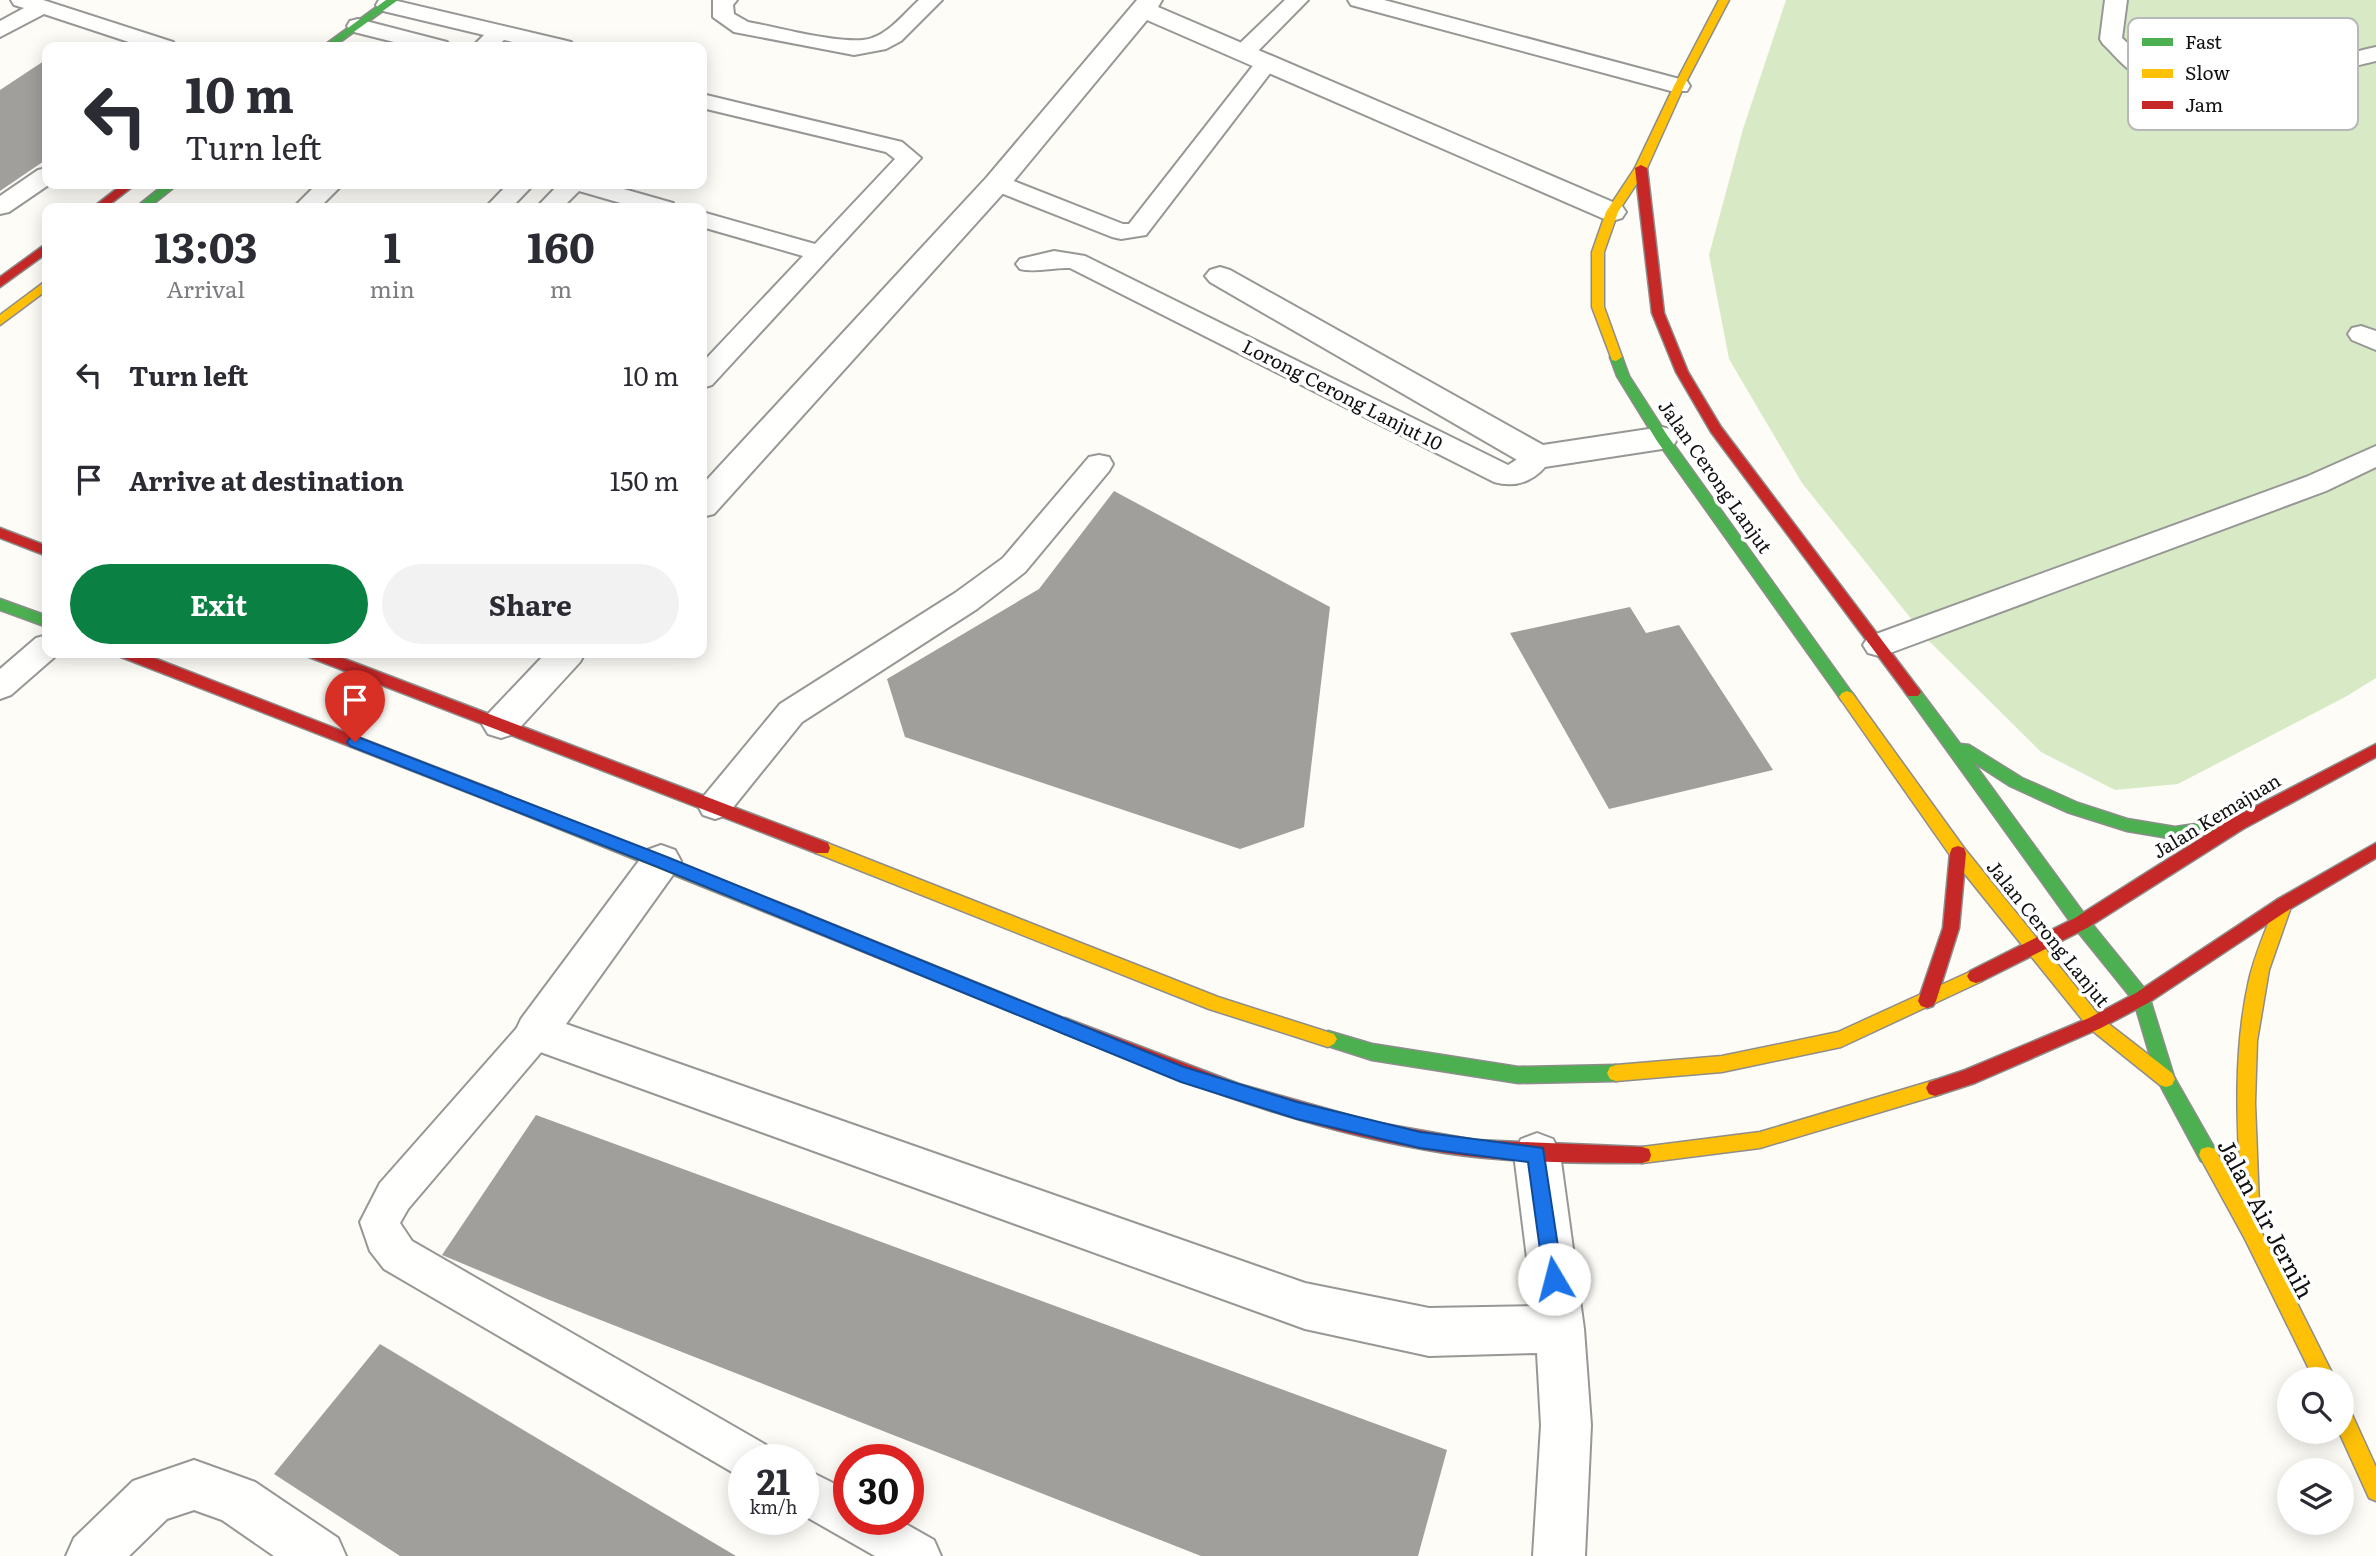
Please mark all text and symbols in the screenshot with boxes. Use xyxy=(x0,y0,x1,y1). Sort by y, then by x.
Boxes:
legend xyxy=(2128,18,2358,130)
text: Fast xyxy=(2185,27,2222,55)
text: 10 m xyxy=(185,55,294,128)
text: Slow xyxy=(2185,58,2230,86)
icon: left xyxy=(70,70,161,161)
text: Jam xyxy=(2185,90,2223,118)
text: Turn left xyxy=(185,122,322,170)
text: 13:03 xyxy=(154,214,257,276)
text: 1 xyxy=(384,214,401,276)
text: 160 xyxy=(527,214,595,276)
text: Arrival xyxy=(167,271,245,305)
text: min xyxy=(370,271,415,305)
text: m xyxy=(550,271,572,305)
street label: Lorong Cerong Lanjut 10 xyxy=(1238,331,1448,457)
text: Turn left xyxy=(129,355,248,394)
text: 10 m xyxy=(623,355,679,394)
icon: left xyxy=(70,356,108,394)
street label: Jalan Cerong Lanjut xyxy=(1652,393,1780,559)
text: Arrive at destination xyxy=(129,460,404,499)
text: 150 m xyxy=(610,460,679,499)
icon: arrive xyxy=(70,461,108,499)
button: Exit xyxy=(70,564,368,644)
button: Share xyxy=(382,564,679,644)
pin xyxy=(325,670,385,742)
icon: arrive xyxy=(336,681,374,719)
street label: Jalan Kemajuan xyxy=(2147,766,2285,864)
street label: Jalan Cerong Lanjut xyxy=(1981,854,2117,1013)
street label: Jalan Air Jernih xyxy=(2211,1132,2323,1304)
position arrow xyxy=(1517,1242,1591,1316)
map controls xyxy=(2277,1367,2354,1535)
button: search xyxy=(2277,1367,2354,1444)
speed limit sign: 30 xyxy=(833,1444,924,1535)
text: 21 xyxy=(757,1454,790,1506)
button: layers xyxy=(2277,1458,2354,1535)
text: km/h xyxy=(750,1493,797,1520)

